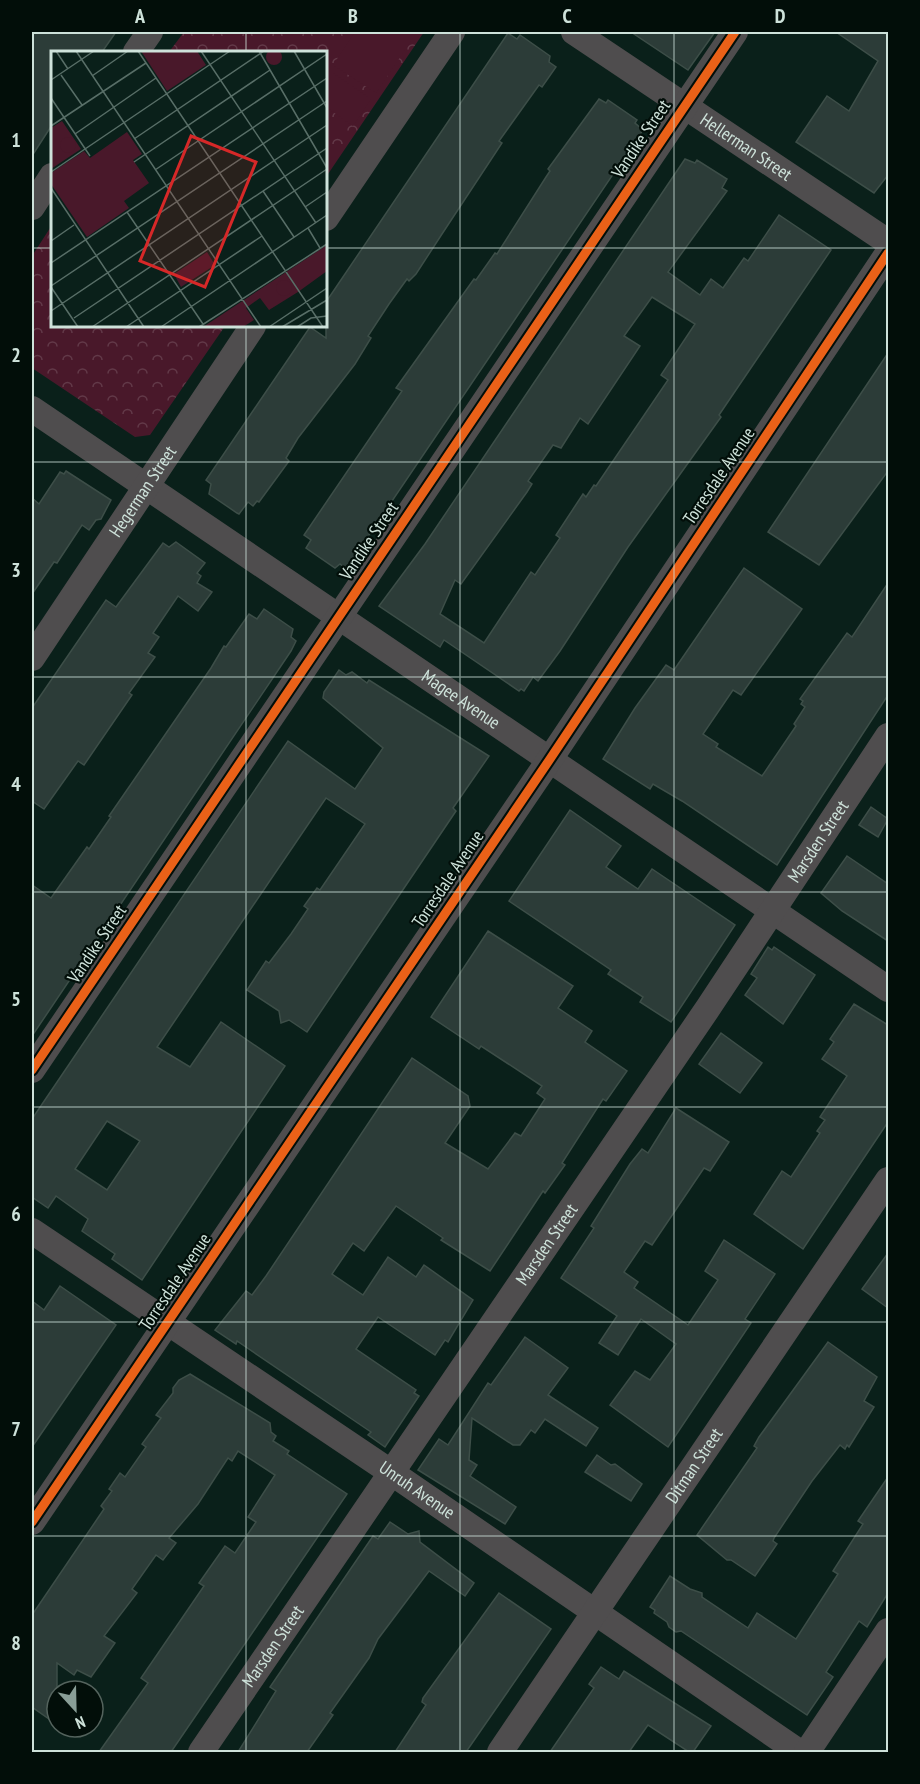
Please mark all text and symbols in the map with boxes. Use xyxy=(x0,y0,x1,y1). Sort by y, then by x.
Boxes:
text: A xyxy=(134,3,146,29)
text: B xyxy=(348,3,358,29)
text: C xyxy=(562,3,572,29)
text: D xyxy=(775,3,786,29)
inset map xyxy=(51,51,327,327)
street label: Vandike Street xyxy=(605,95,675,183)
street label: Hellerman Street xyxy=(696,108,797,186)
text: 1 xyxy=(11,127,21,153)
text: 2 xyxy=(11,342,21,368)
street label: Torresdale Avenue xyxy=(678,423,760,529)
street label: Hegerman Street xyxy=(104,441,181,541)
street label: Vandike Street xyxy=(333,497,403,585)
text: 3 xyxy=(11,557,21,583)
street label: Magee Avenue xyxy=(417,664,505,734)
text: 4 xyxy=(11,771,21,797)
street label: Marsden Street xyxy=(782,796,853,887)
street label: Torresdale Avenue xyxy=(407,826,489,932)
street label: Vandike Street xyxy=(61,900,131,988)
text: 5 xyxy=(11,986,21,1012)
street label: Marsden Street xyxy=(510,1199,582,1290)
text: 6 xyxy=(11,1201,21,1227)
street label: Torresdale Avenue xyxy=(134,1229,216,1335)
text: 7 xyxy=(11,1416,21,1442)
street label: Ditman Street xyxy=(660,1423,728,1508)
street label: Unruh Avenue xyxy=(375,1456,460,1524)
street label: Marsden Street xyxy=(237,1601,309,1691)
text: 8 xyxy=(11,1630,21,1656)
north arrow xyxy=(45,1679,105,1739)
text: N xyxy=(73,1712,88,1734)

